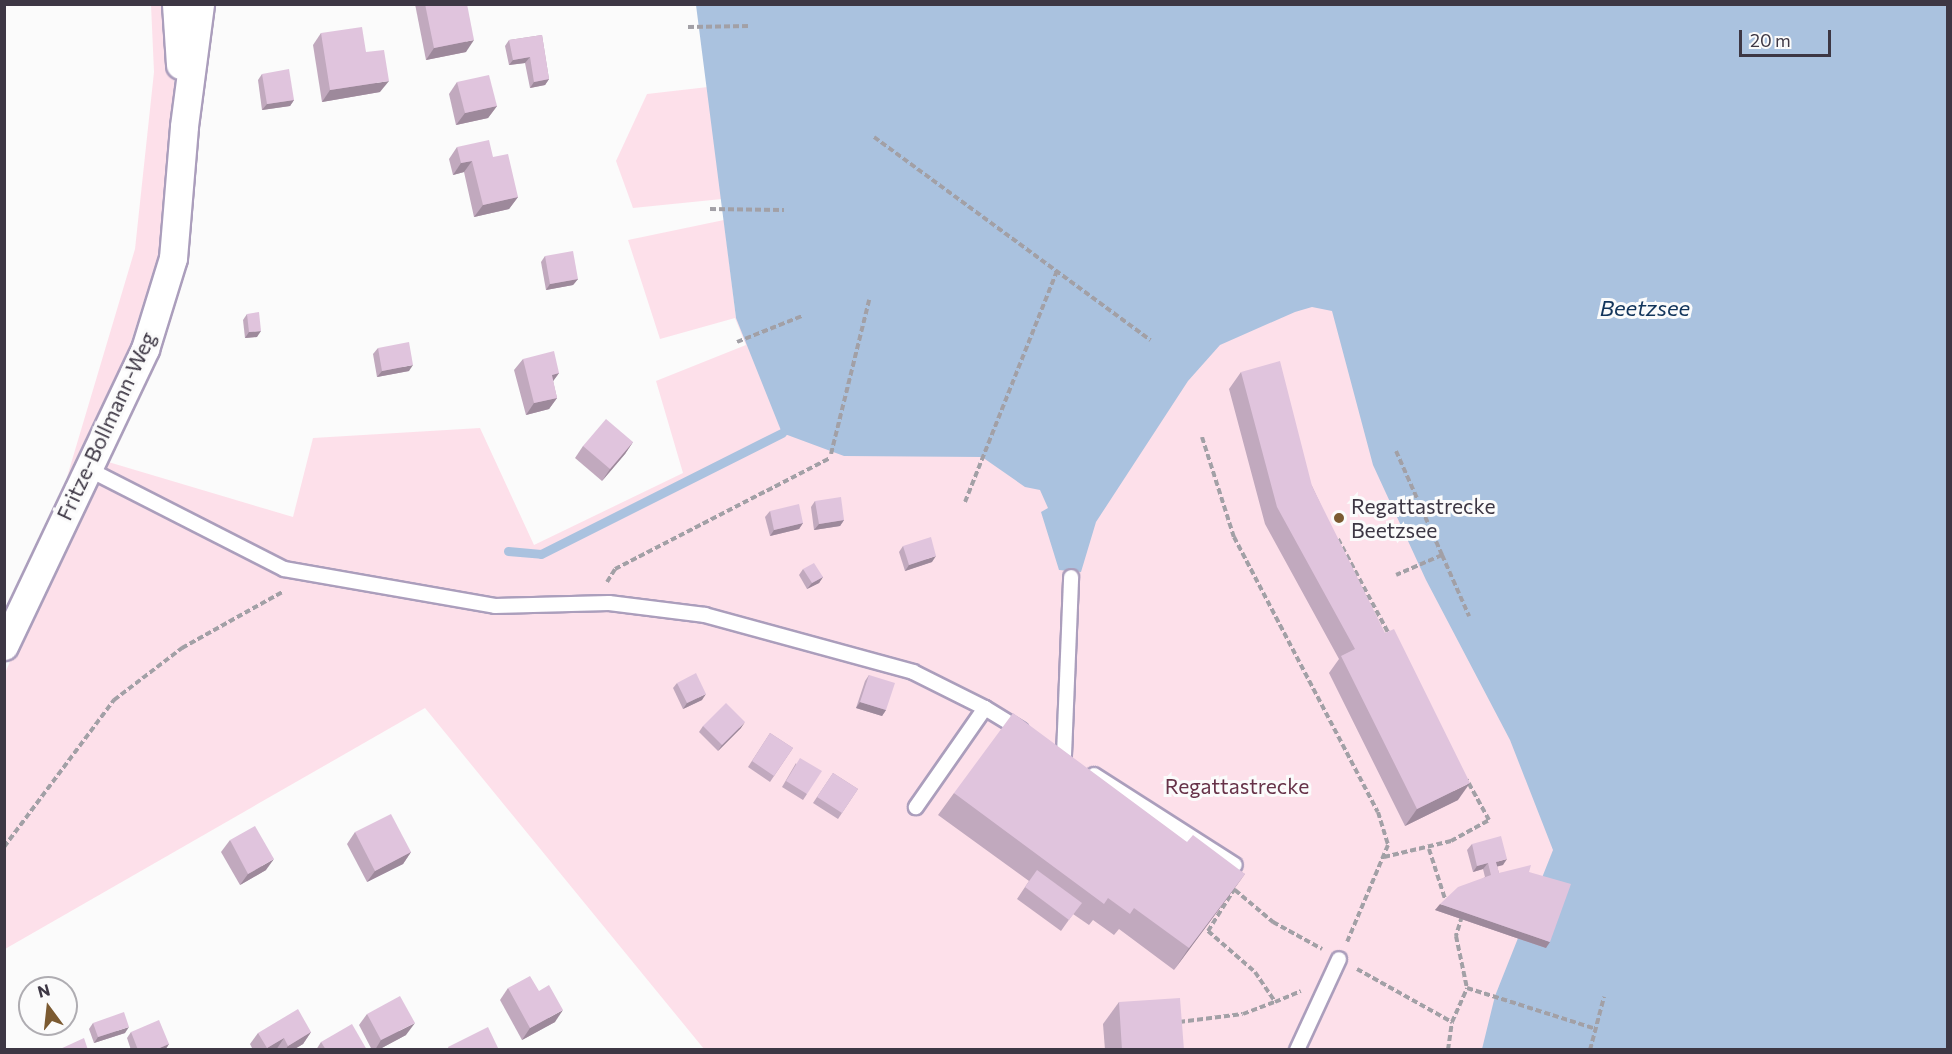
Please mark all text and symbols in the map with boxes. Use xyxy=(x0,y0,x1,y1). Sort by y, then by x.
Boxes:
scale bar xyxy=(1742,18,1834,56)
text: 20 m xyxy=(1750,29,1791,51)
water label: Beetzsee xyxy=(1600,295,1690,321)
street label: Fritze-Bollmann-Weg xyxy=(51,328,161,524)
place label: Regattastrecke Beetzsee xyxy=(1351,493,1495,543)
marker: Regattastrecke Beetzsee xyxy=(1332,511,1346,525)
park label: Regattastrecke xyxy=(1165,773,1309,799)
north arrow xyxy=(18,976,78,1036)
text: N xyxy=(35,979,52,1001)

